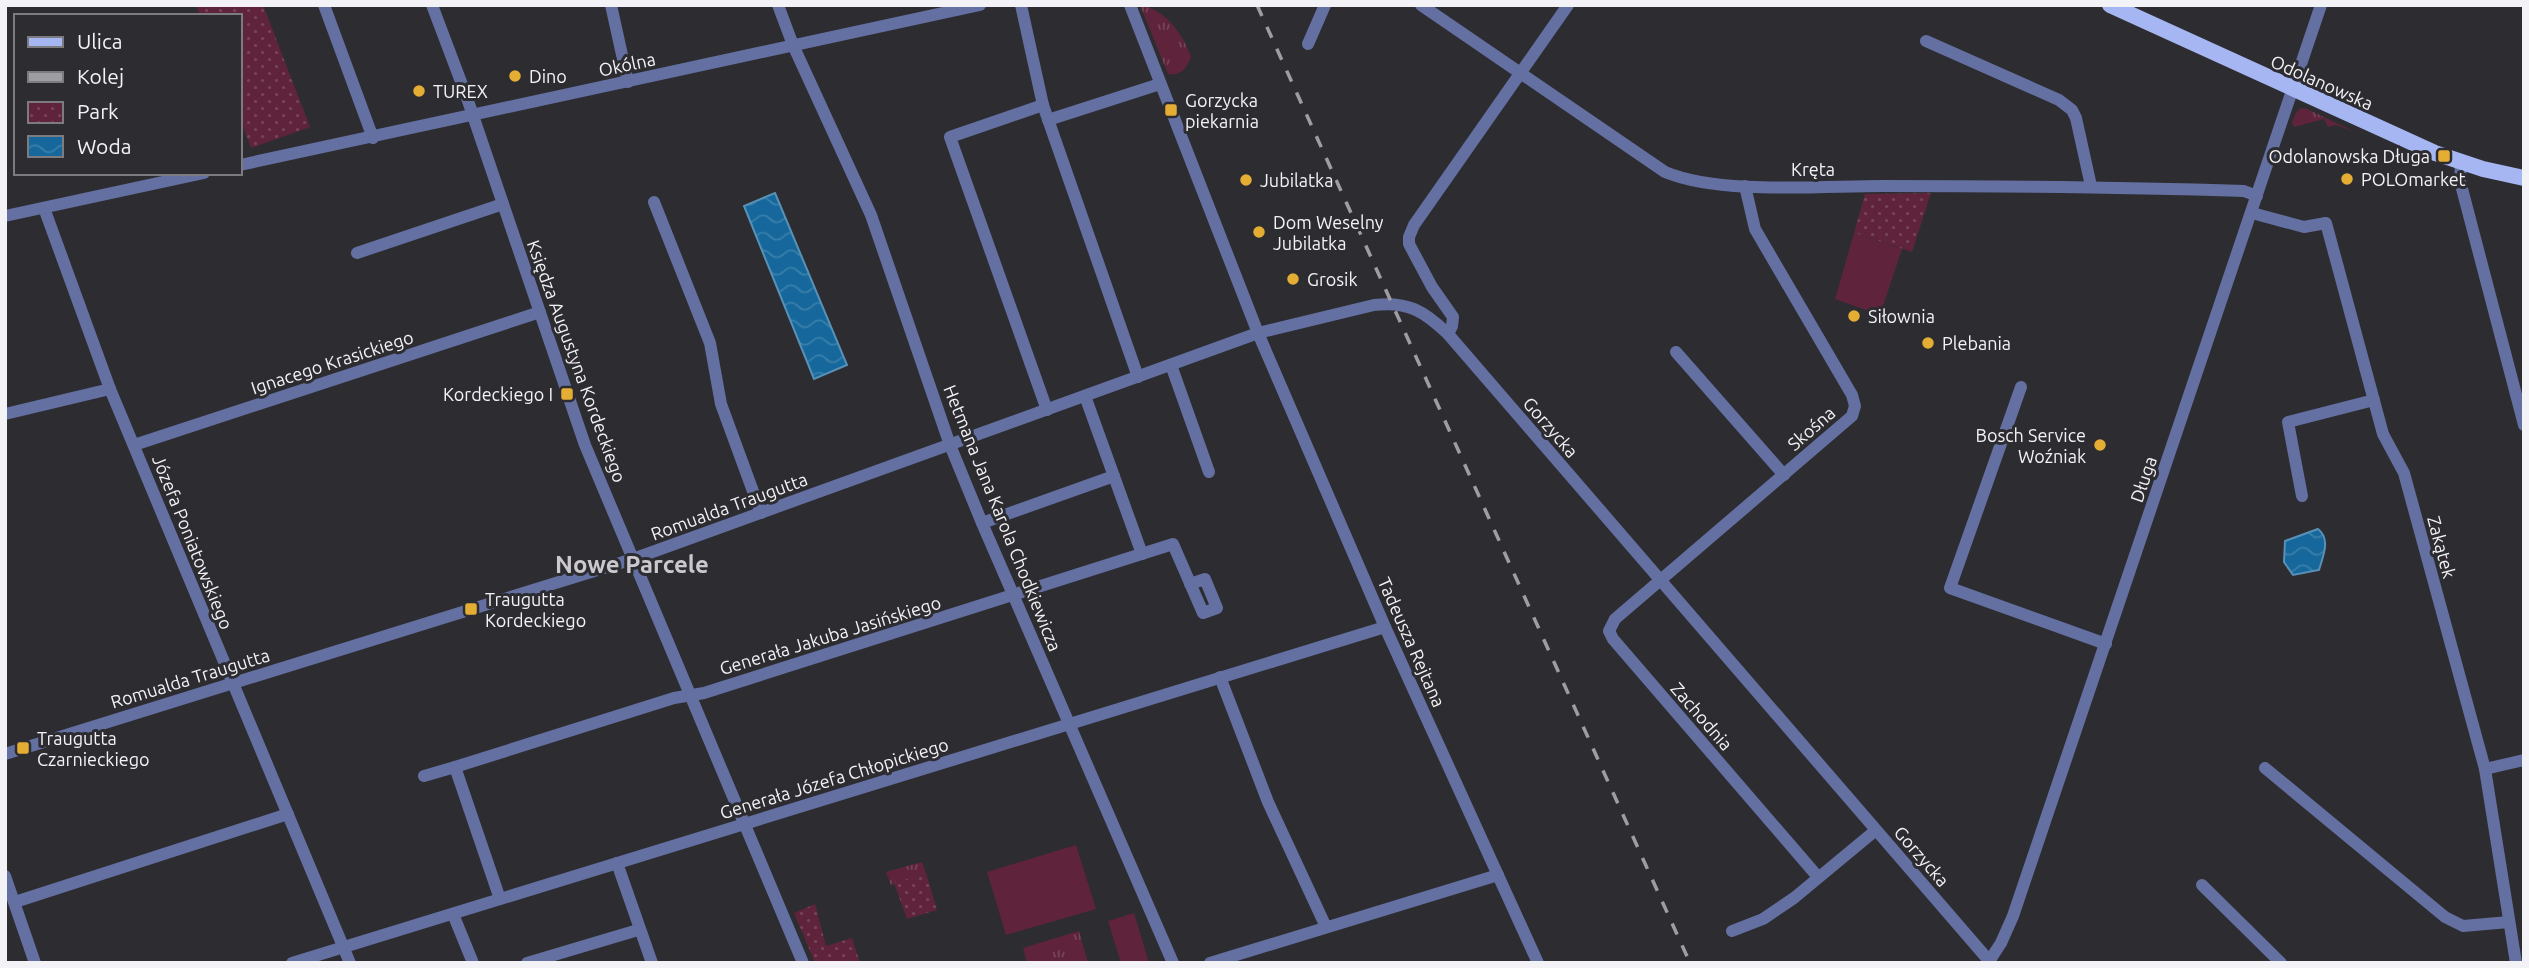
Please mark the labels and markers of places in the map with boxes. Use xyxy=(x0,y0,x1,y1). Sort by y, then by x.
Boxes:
place label: Dino xyxy=(529,66,567,86)
marker: Dino xyxy=(507,68,523,84)
place label: TUREX xyxy=(433,81,488,101)
marker: TUREX xyxy=(411,83,427,99)
place label: Gorzycka piekarnia xyxy=(1185,90,1259,131)
marker: Gorzycka piekarnia xyxy=(1163,102,1179,118)
place label: Odolanowska Długa xyxy=(2269,146,2430,166)
marker: Odolanowska Długa xyxy=(2436,148,2452,164)
place label: POLOmarket xyxy=(2361,169,2466,189)
place label: Jubilatka xyxy=(1260,170,1333,190)
marker: POLOmarket xyxy=(2339,171,2355,187)
marker: Jubilatka xyxy=(1238,172,1254,188)
place label: Dom Weselny Jubilatka xyxy=(1273,212,1384,253)
marker: Dom Weselny Jubilatka xyxy=(1251,224,1267,240)
place label: Grosik xyxy=(1307,269,1358,289)
marker: Grosik xyxy=(1285,271,1301,287)
place label: Siłownia xyxy=(1868,306,1935,326)
marker: Siłownia xyxy=(1846,308,1862,324)
place label: Plebania xyxy=(1942,333,2011,353)
marker: Plebania xyxy=(1920,335,1936,351)
place label: Kordeckiego I xyxy=(443,384,553,404)
marker: Kordeckiego I xyxy=(559,386,575,402)
place label: Bosch Service Woźniak xyxy=(1975,425,2086,466)
marker: Bosch Service Woźniak xyxy=(2092,437,2108,453)
place label: Traugutta Kordeckiego xyxy=(485,589,586,630)
marker: Traugutta Kordeckiego xyxy=(463,601,479,617)
place label: Traugutta Czarnieckiego xyxy=(37,728,150,769)
marker: Traugutta Czarnieckiego xyxy=(15,740,31,756)

